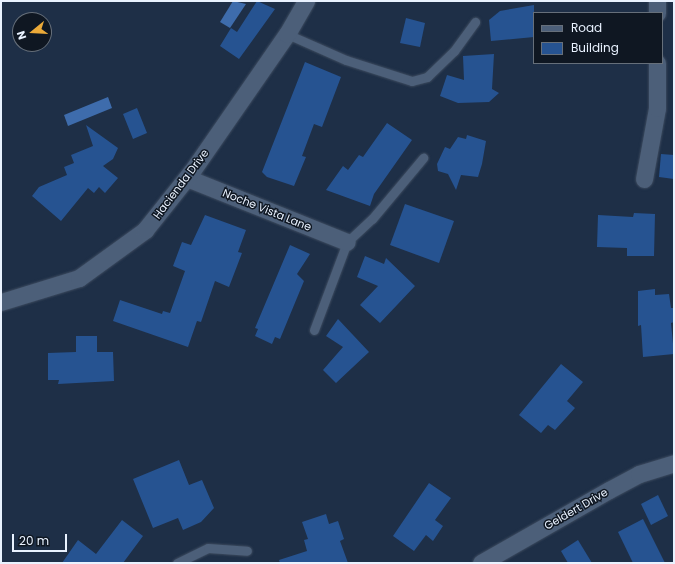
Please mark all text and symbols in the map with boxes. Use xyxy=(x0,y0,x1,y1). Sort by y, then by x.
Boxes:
north arrow xyxy=(12,12,52,52)
legend xyxy=(533,12,663,64)
text: Road xyxy=(571,19,602,36)
text: N xyxy=(13,29,30,42)
text: Building xyxy=(571,39,619,56)
street label: Hacienda Drive xyxy=(151,147,211,221)
street label: Noche Vista Lane xyxy=(221,186,313,234)
street label: Geldert Drive xyxy=(542,486,610,532)
scale bar xyxy=(14,526,69,552)
text: 20 m xyxy=(19,532,49,549)

